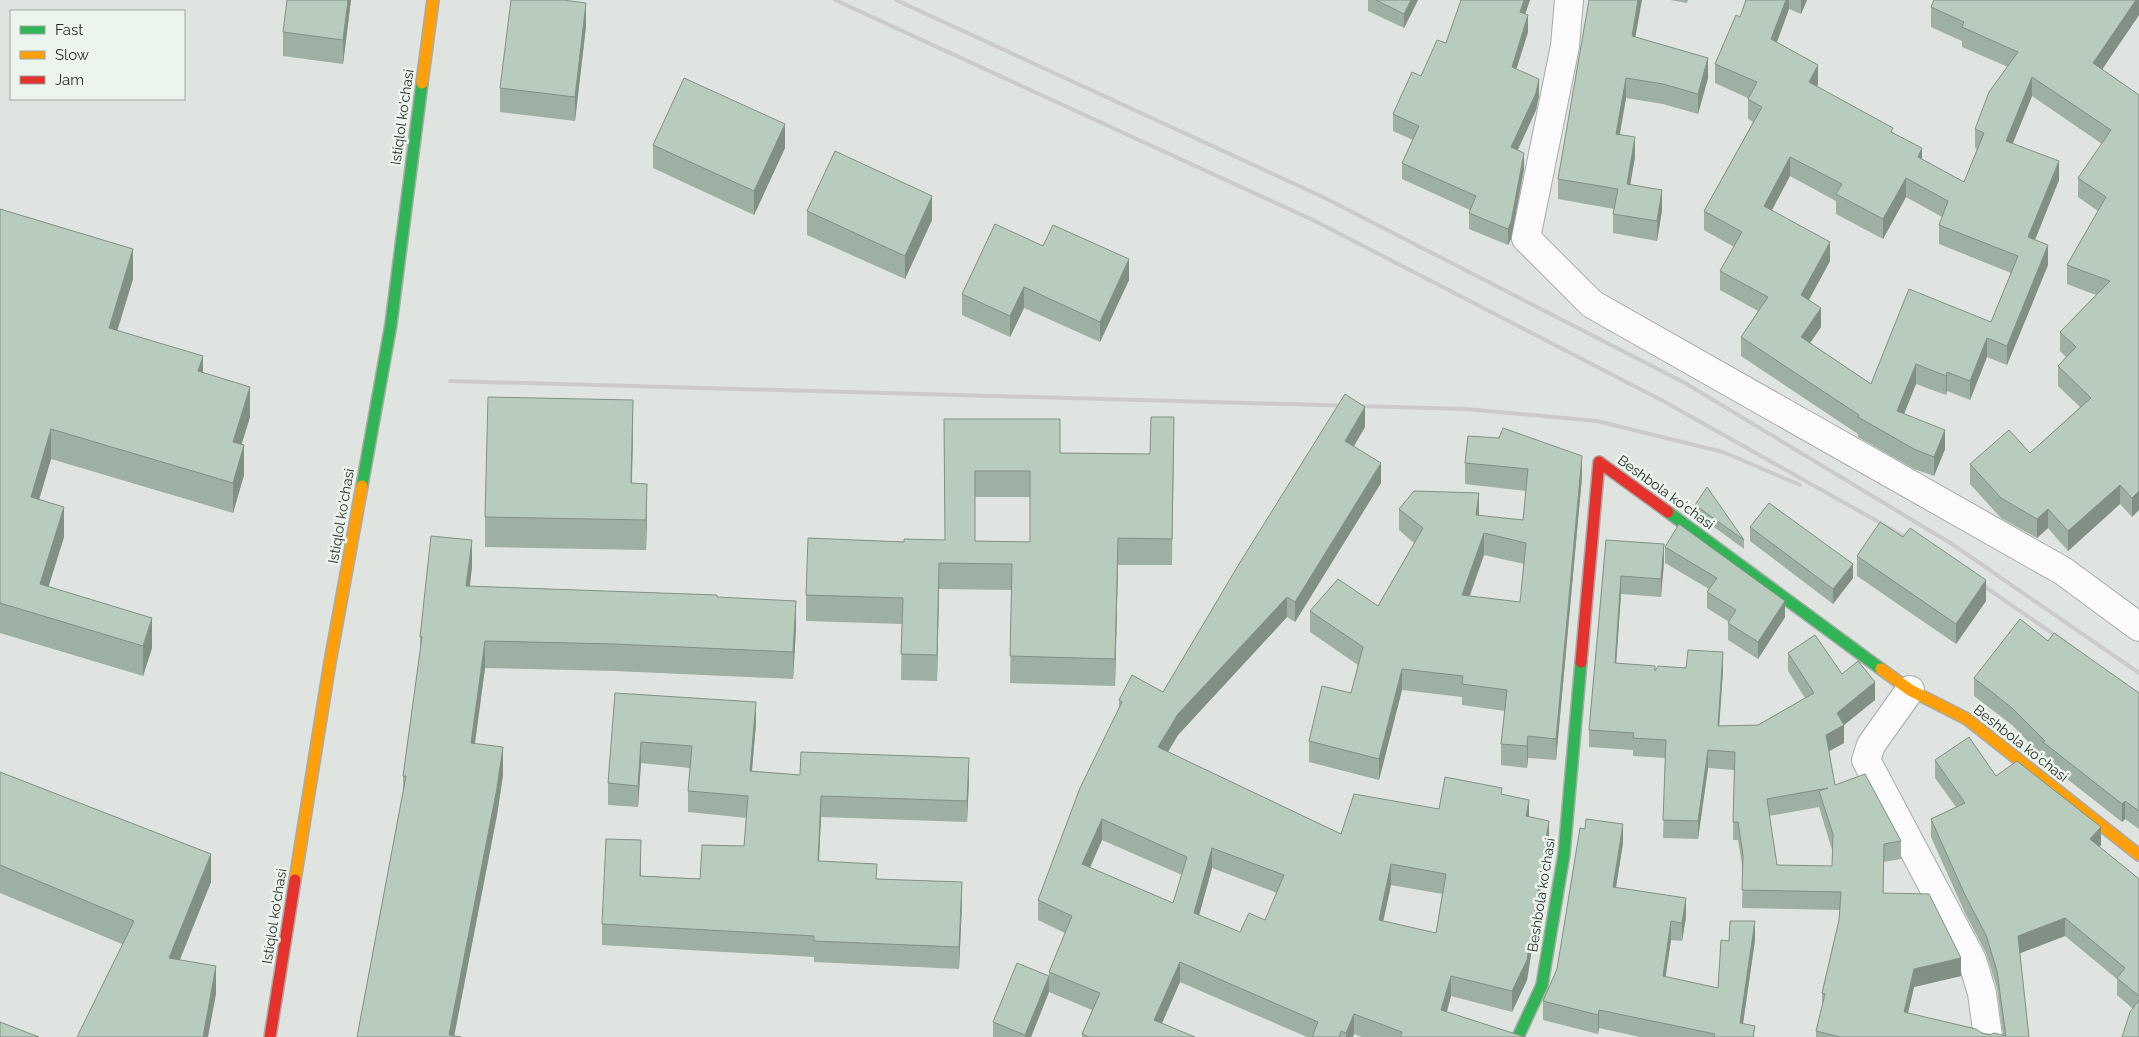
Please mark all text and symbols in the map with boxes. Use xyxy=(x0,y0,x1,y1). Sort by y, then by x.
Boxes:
legend xyxy=(10,10,185,100)
text: Fast xyxy=(55,21,83,39)
text: Slow xyxy=(55,46,89,64)
street label: Istiqlol ko'chasi xyxy=(387,68,417,166)
text: Jam xyxy=(55,71,84,89)
street label: Beshbola koʻchasi xyxy=(1615,452,1717,532)
street label: Istiqlol ko'chasi xyxy=(325,467,357,565)
street label: Beshbola koʻchasi xyxy=(1971,701,2071,785)
street label: Beshbola koʻchasi xyxy=(1524,837,1558,953)
street label: Istiqlol ko'chasi xyxy=(259,867,289,965)

